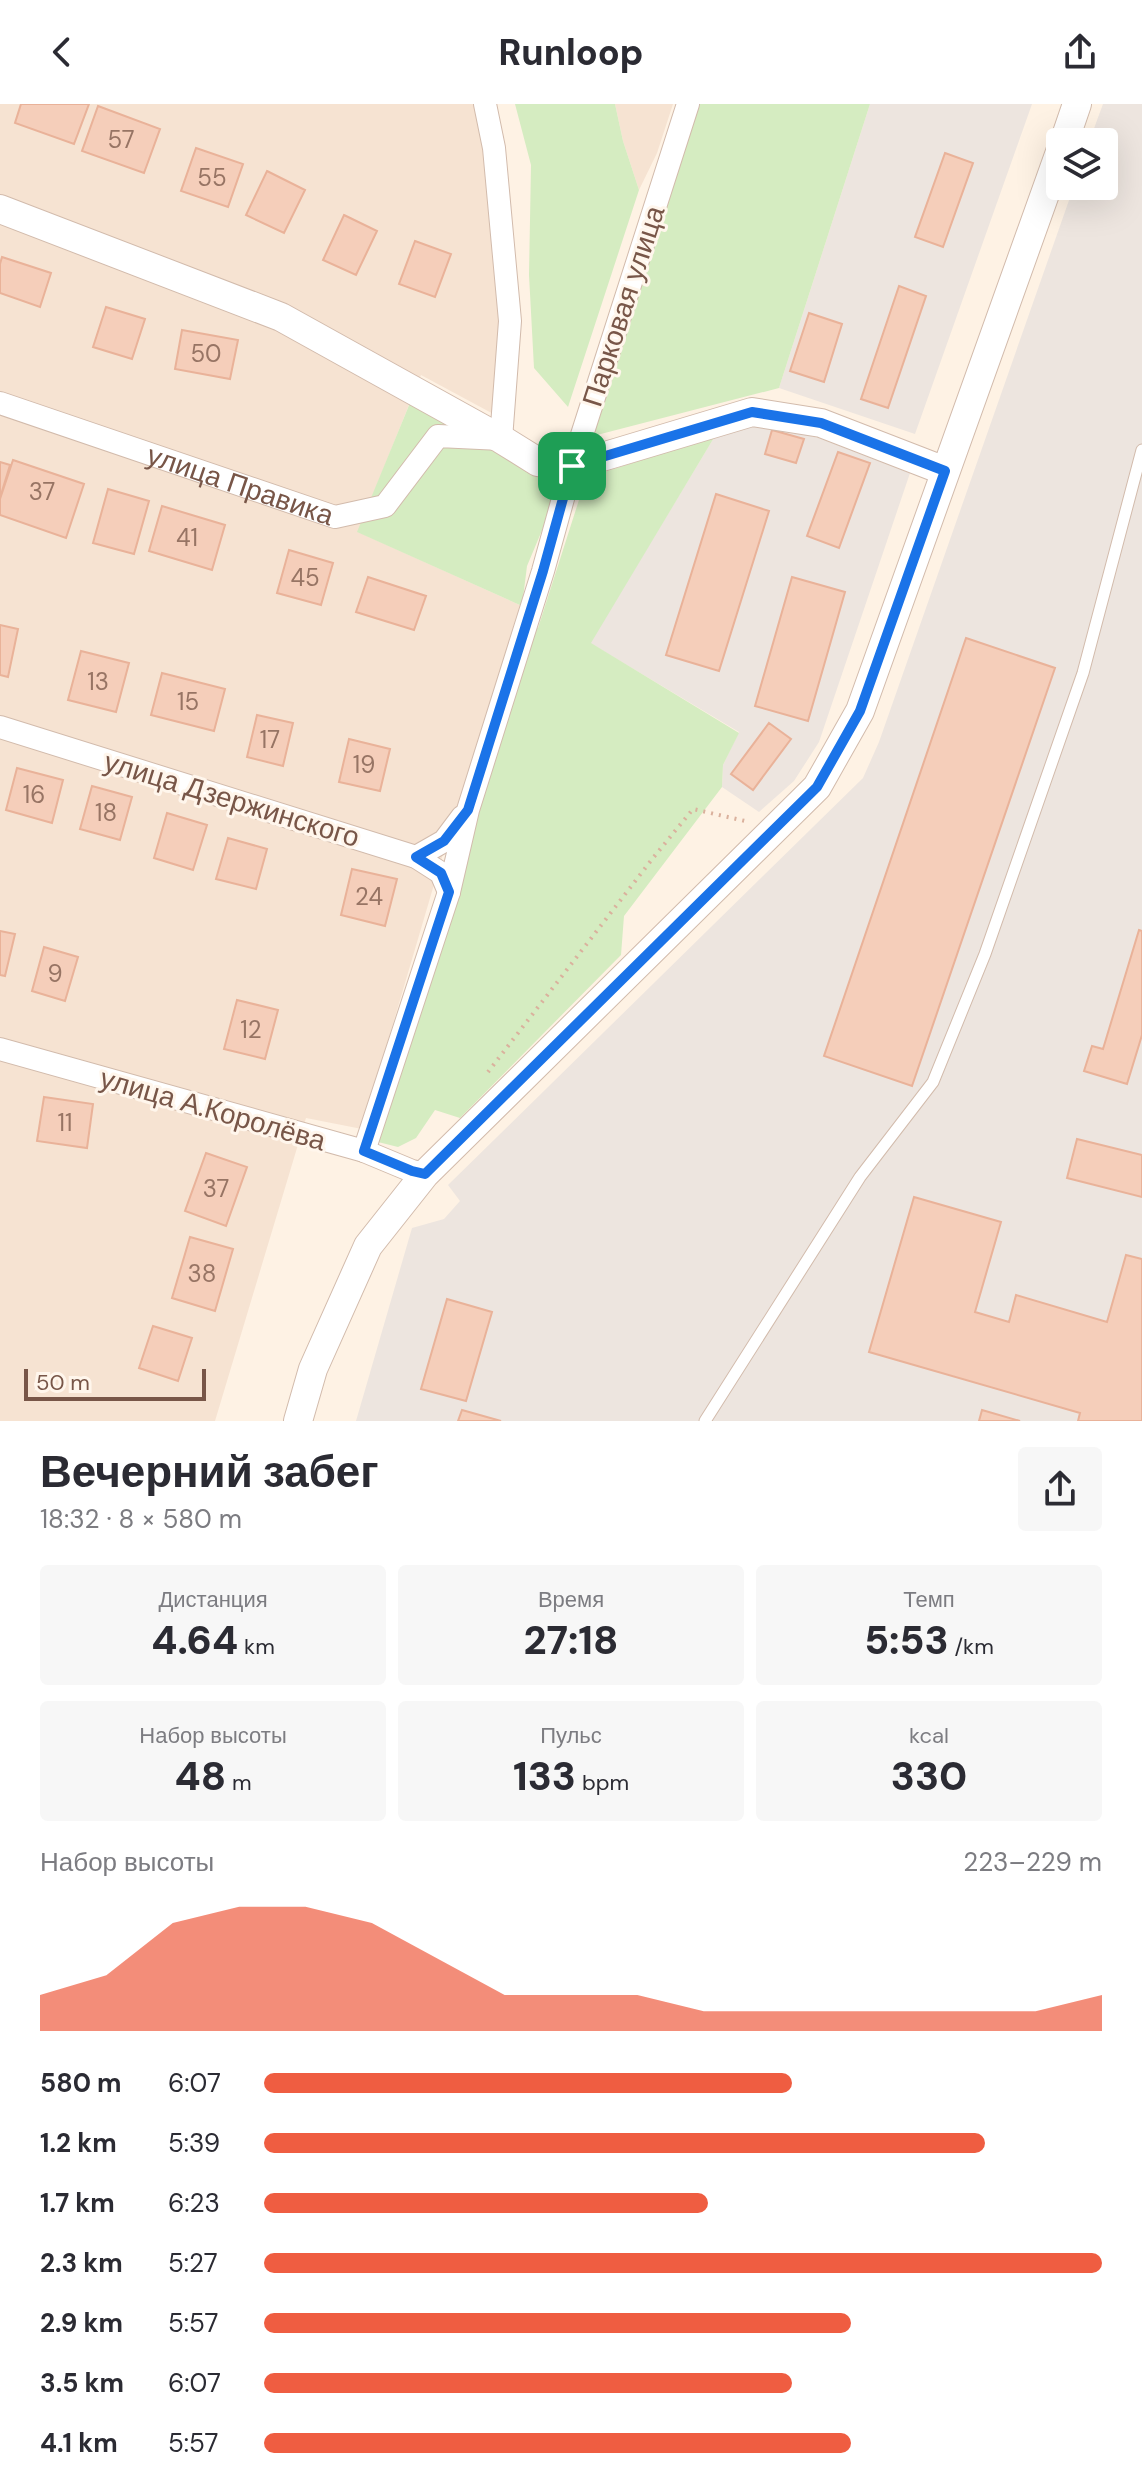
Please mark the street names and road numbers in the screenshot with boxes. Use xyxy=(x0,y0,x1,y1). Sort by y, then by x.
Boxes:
street label: Парковая улица xyxy=(574,201,674,411)
street label: улица Правика xyxy=(142,436,339,534)
street label: улица Дзержинского xyxy=(100,743,364,856)
street label: улица А.Королёва xyxy=(96,1060,330,1160)

